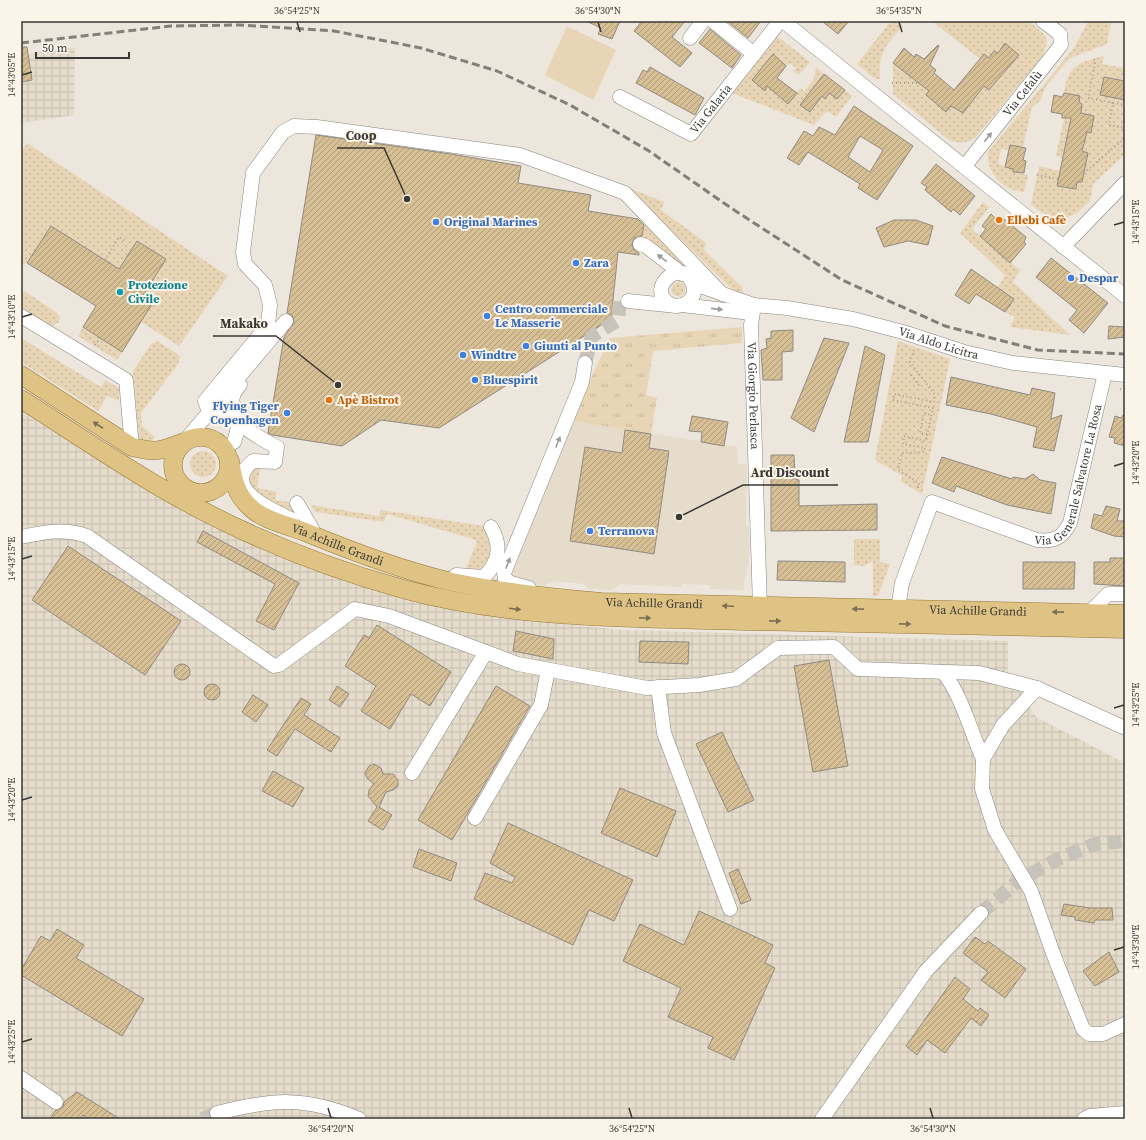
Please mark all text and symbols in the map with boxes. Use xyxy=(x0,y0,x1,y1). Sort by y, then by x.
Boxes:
text: 36°54'25"N xyxy=(274,4,320,17)
text: 36°54'30"N xyxy=(575,4,621,17)
text: 36°54'35"N xyxy=(876,4,922,17)
scale bar xyxy=(36,34,129,60)
text: 50 m xyxy=(42,40,68,56)
text: 14°43'05"E xyxy=(5,53,18,97)
street label: Via Cefalù xyxy=(999,67,1046,120)
street label: Via Galaria xyxy=(686,80,736,137)
callout: Coop xyxy=(337,123,384,148)
text: Coop xyxy=(346,127,376,144)
one-way arrow xyxy=(984,131,993,142)
text: 14°43'15"E xyxy=(1129,200,1142,244)
place label: Ellebi Cafè xyxy=(1007,212,1066,228)
place label: Original Marines xyxy=(444,214,538,230)
marker: Ellebi Cafè xyxy=(994,215,1004,225)
marker: Original Marines xyxy=(431,217,441,227)
one-way arrow xyxy=(656,254,667,262)
place label: Zara xyxy=(584,255,609,271)
marker: Zara xyxy=(571,258,581,268)
place label: Despar xyxy=(1079,270,1119,286)
marker: Despar xyxy=(1066,273,1076,283)
place label: Protezione Civile xyxy=(128,277,188,307)
marker: Protezione Civile xyxy=(115,287,125,297)
text: 14°43'10"E xyxy=(5,295,18,339)
place label: Centro commerciale Le Masserie xyxy=(495,301,608,331)
one-way arrow xyxy=(711,306,723,312)
callout: Makako xyxy=(213,311,276,336)
marker: Centro commerciale Le Masserie xyxy=(482,311,492,321)
text: Makako xyxy=(220,315,268,332)
street label: Via Aldo Licitra xyxy=(897,323,981,363)
place label: Giunti al Punto xyxy=(534,338,617,354)
marker: Giunti al Punto xyxy=(521,341,531,351)
street label: Via Giorgio Perlasca xyxy=(744,342,763,451)
place label: Windtre xyxy=(471,347,517,363)
marker: Windtre xyxy=(458,350,468,360)
place label: Bluespirit xyxy=(483,372,539,388)
marker: Bluespirit xyxy=(470,375,480,385)
place label: Apè Bistrot xyxy=(337,392,399,408)
marker: Apè Bistrot xyxy=(324,395,334,405)
place label: Flying Tiger Copenhagen xyxy=(210,398,280,428)
street label: Via Generale Salvatore La Rosa xyxy=(1033,402,1106,549)
marker: Flying Tiger Copenhagen xyxy=(282,408,292,418)
one-way arrow xyxy=(92,421,104,428)
one-way arrow xyxy=(555,436,561,448)
text: 14°43'20"E xyxy=(1129,441,1142,485)
callout: Ard Discount xyxy=(743,460,838,485)
text: Ard Discount xyxy=(751,464,830,481)
street label: Via Achille Grandi xyxy=(289,520,386,570)
place label: Terranova xyxy=(598,523,655,539)
marker: Terranova xyxy=(585,526,595,536)
text: 14°43'15"E xyxy=(5,537,18,581)
one-way arrow xyxy=(506,556,512,568)
street label: Via Achille Grandi xyxy=(605,594,703,612)
street label: Via Achille Grandi xyxy=(929,602,1027,620)
one-way arrow xyxy=(721,603,734,609)
one-way arrow xyxy=(509,605,521,612)
one-way arrow xyxy=(851,606,864,612)
one-way arrow xyxy=(1051,609,1064,615)
one-way arrow xyxy=(639,615,652,621)
one-way arrow xyxy=(769,618,782,624)
one-way arrow xyxy=(899,621,912,627)
text: 14°43'25"E xyxy=(1129,683,1142,727)
text: 14°43'20"E xyxy=(5,778,18,822)
text: 14°43'30"E xyxy=(1129,925,1142,969)
text: 14°43'25"E xyxy=(5,1020,18,1064)
text: 36°54'20"N xyxy=(308,1122,354,1135)
text: 36°54'25"N xyxy=(609,1122,655,1135)
text: 36°54'30"N xyxy=(910,1122,956,1135)

